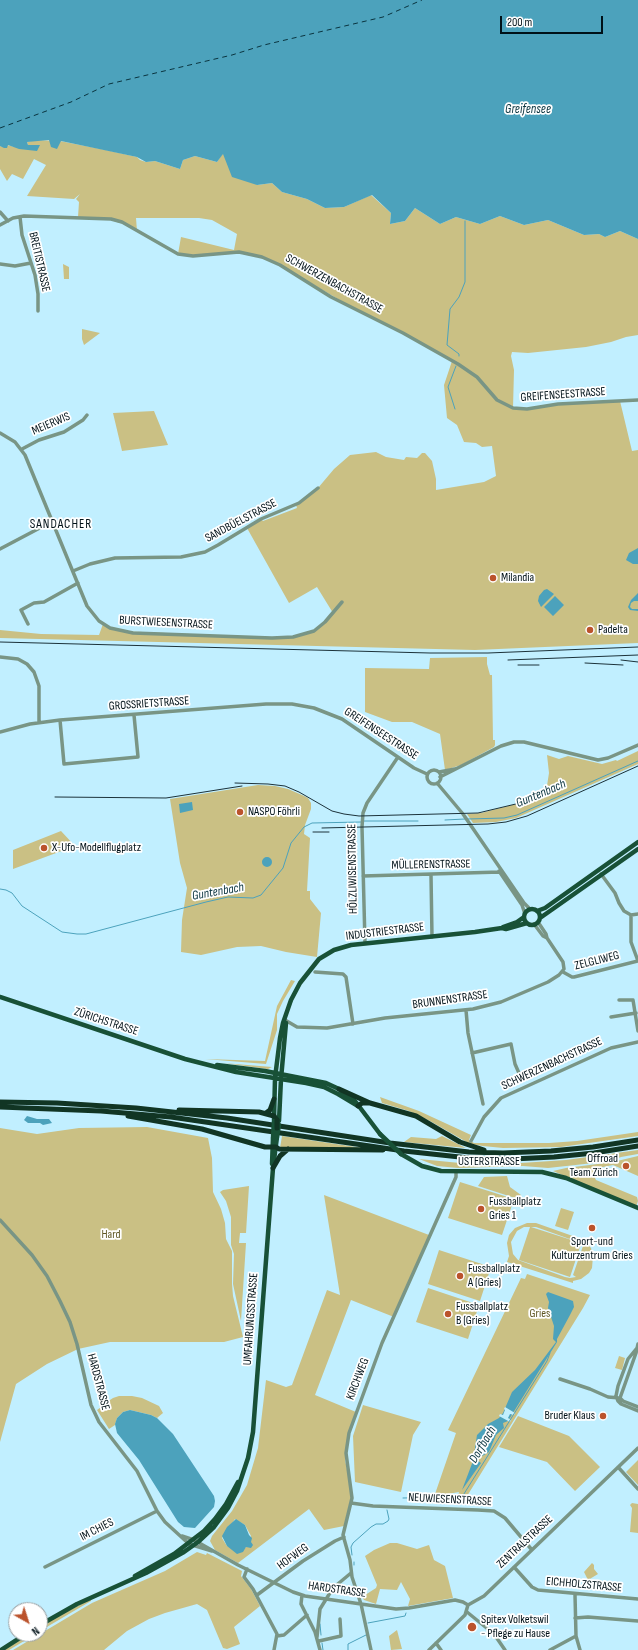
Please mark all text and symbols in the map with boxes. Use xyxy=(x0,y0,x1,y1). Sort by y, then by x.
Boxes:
scale bar xyxy=(502,8,605,34)
text: 200 m xyxy=(507,15,532,30)
water label: Greifensee xyxy=(505,102,551,118)
street label: BREITISTRASSE xyxy=(25,231,53,293)
street label: SCHWERZENBACHSTRASSE xyxy=(283,251,385,317)
street label: GREIFENSEESTRASSE xyxy=(520,385,606,405)
street label: MEIERWIS xyxy=(30,410,72,438)
street label: SANDBÜELSTRASSE xyxy=(203,496,279,546)
district label: SANDACHER xyxy=(30,517,92,533)
place label: Milandia xyxy=(501,571,534,585)
marker: Milandia xyxy=(488,573,498,583)
street label: BURSTWIESENSTRASSE xyxy=(119,613,213,633)
place label: Padelta xyxy=(598,623,628,637)
marker: Padelta xyxy=(585,625,595,635)
street label: GROSSRIETSTRASSE xyxy=(108,694,190,714)
street label: GREIFENSEESTRASSE xyxy=(341,705,421,763)
water label: Guntenbach xyxy=(514,777,568,811)
place label: NASPO Föhrli xyxy=(248,805,300,819)
marker: NASPO Föhrli xyxy=(235,807,245,817)
street label: HÖLZLIWISENSTRASSE xyxy=(345,824,361,914)
place label: X-Ufo-Modellflugplatz xyxy=(52,841,141,855)
marker: X-Ufo-Modellflugplatz xyxy=(39,843,49,853)
street label: MÜLLERENSTRASSE xyxy=(391,857,471,873)
water label: Guntenbach xyxy=(191,880,245,904)
street label: INDUSTRIESTRASSE xyxy=(345,920,425,944)
street label: ZELGLIWEG xyxy=(573,948,621,974)
street label: BRUNNENSTRASSE xyxy=(412,988,488,1012)
street label: ZÜRICHSTRASSE xyxy=(72,1005,140,1039)
street label: SCHWERZENBACHSTRASSE xyxy=(500,1034,604,1094)
place label: Offroad Team Zürich xyxy=(569,1152,618,1180)
street label: USTERSTRASSE xyxy=(458,1155,520,1169)
marker: Offroad Team Zürich xyxy=(621,1161,631,1171)
place label: Fussballplatz Gries 1 xyxy=(489,1195,541,1223)
marker: Fussballplatz Gries 1 xyxy=(476,1204,486,1214)
marker: Sport-und Kulturzentrum Gries xyxy=(587,1223,597,1233)
park label: Hard xyxy=(102,1228,120,1242)
place label: Sport-und Kulturzentrum Gries xyxy=(551,1235,633,1263)
place label: Fussballplatz A (Gries) xyxy=(468,1262,520,1290)
marker: Fussballplatz A (Gries) xyxy=(455,1271,465,1281)
street label: UMFAHRUNGSSTRASSE xyxy=(241,1272,261,1366)
place label: Fussballplatz B (Gries) xyxy=(456,1300,508,1328)
park label: Gries xyxy=(530,1307,550,1321)
marker: Fussballplatz B (Gries) xyxy=(443,1309,453,1319)
street label: HARDSTRASSE xyxy=(84,1352,112,1412)
street label: KIRCHWEG xyxy=(343,1356,373,1402)
place label: Bruder Klaus xyxy=(544,1409,595,1423)
marker: Bruder Klaus xyxy=(598,1411,608,1421)
water label: Dorfbach xyxy=(466,1424,500,1466)
street label: NEUWIESENSTRASSE xyxy=(408,1491,492,1509)
street label: ZENTRALSTRASSE xyxy=(494,1512,556,1572)
street label: IM CHIES xyxy=(78,1515,116,1545)
street label: HOFWEG xyxy=(274,1541,312,1573)
street label: EICHHOLZSTRASSE xyxy=(545,1575,623,1595)
street label: HARDSTRASSE xyxy=(307,1579,367,1601)
north arrow xyxy=(8,1602,48,1642)
place label: Spitex Volketswil - Pflege zu Hause xyxy=(481,1613,550,1641)
marker: Spitex Volketswil - Pflege zu Hause xyxy=(466,1621,478,1633)
text: N xyxy=(29,1624,42,1638)

